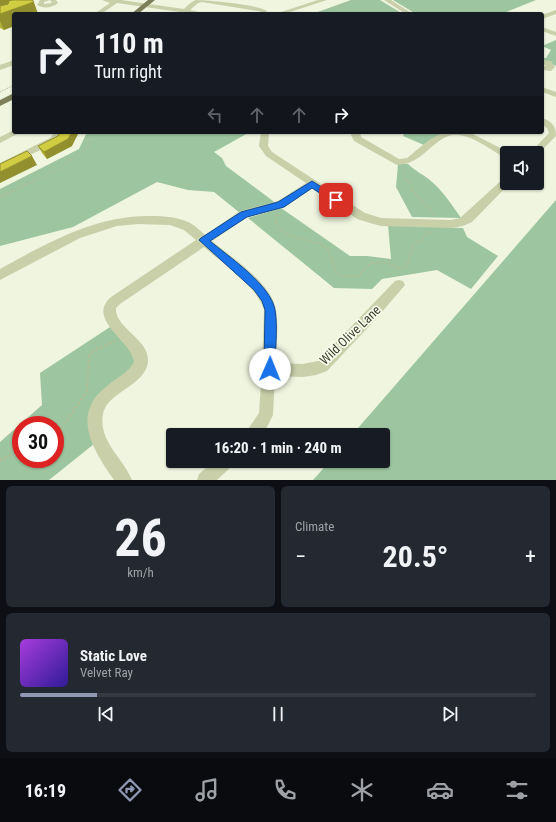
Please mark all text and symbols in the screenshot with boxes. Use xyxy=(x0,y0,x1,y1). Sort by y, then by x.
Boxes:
text: 110 m xyxy=(94,27,164,60)
icon: right xyxy=(28,28,80,80)
text: Turn right xyxy=(94,61,162,82)
icon: left xyxy=(204,104,226,126)
icon: ahead xyxy=(246,104,268,126)
icon: ahead xyxy=(288,104,310,126)
icon: right xyxy=(330,104,352,126)
map controls xyxy=(500,146,544,190)
button: sound xyxy=(500,146,544,190)
pin xyxy=(319,183,353,217)
icon: arrive xyxy=(325,189,347,211)
street label: Wild Olive Lane xyxy=(317,302,383,368)
position arrow xyxy=(249,348,291,390)
speed limit sign: 30 xyxy=(12,416,64,468)
text: 16:20 · 1 min · 240 m xyxy=(214,439,342,457)
text: 26 xyxy=(114,508,167,569)
text: Climate xyxy=(295,519,334,534)
text: 20.5° xyxy=(383,539,448,574)
text: − xyxy=(295,544,306,569)
text: + xyxy=(525,544,536,569)
text: km/h xyxy=(127,565,154,580)
text: Static Love xyxy=(80,647,147,665)
text: Velvet Ray xyxy=(80,665,133,680)
icon: previous xyxy=(95,703,117,725)
icon: pause xyxy=(267,703,289,725)
icon: next xyxy=(439,703,461,725)
icon: directions xyxy=(116,776,144,804)
icon: music xyxy=(193,776,221,804)
icon: phone xyxy=(271,776,299,804)
icon: climate xyxy=(348,776,376,804)
icon: car xyxy=(426,776,454,804)
icon: filters xyxy=(503,776,531,804)
text: 16:19 xyxy=(25,780,66,801)

